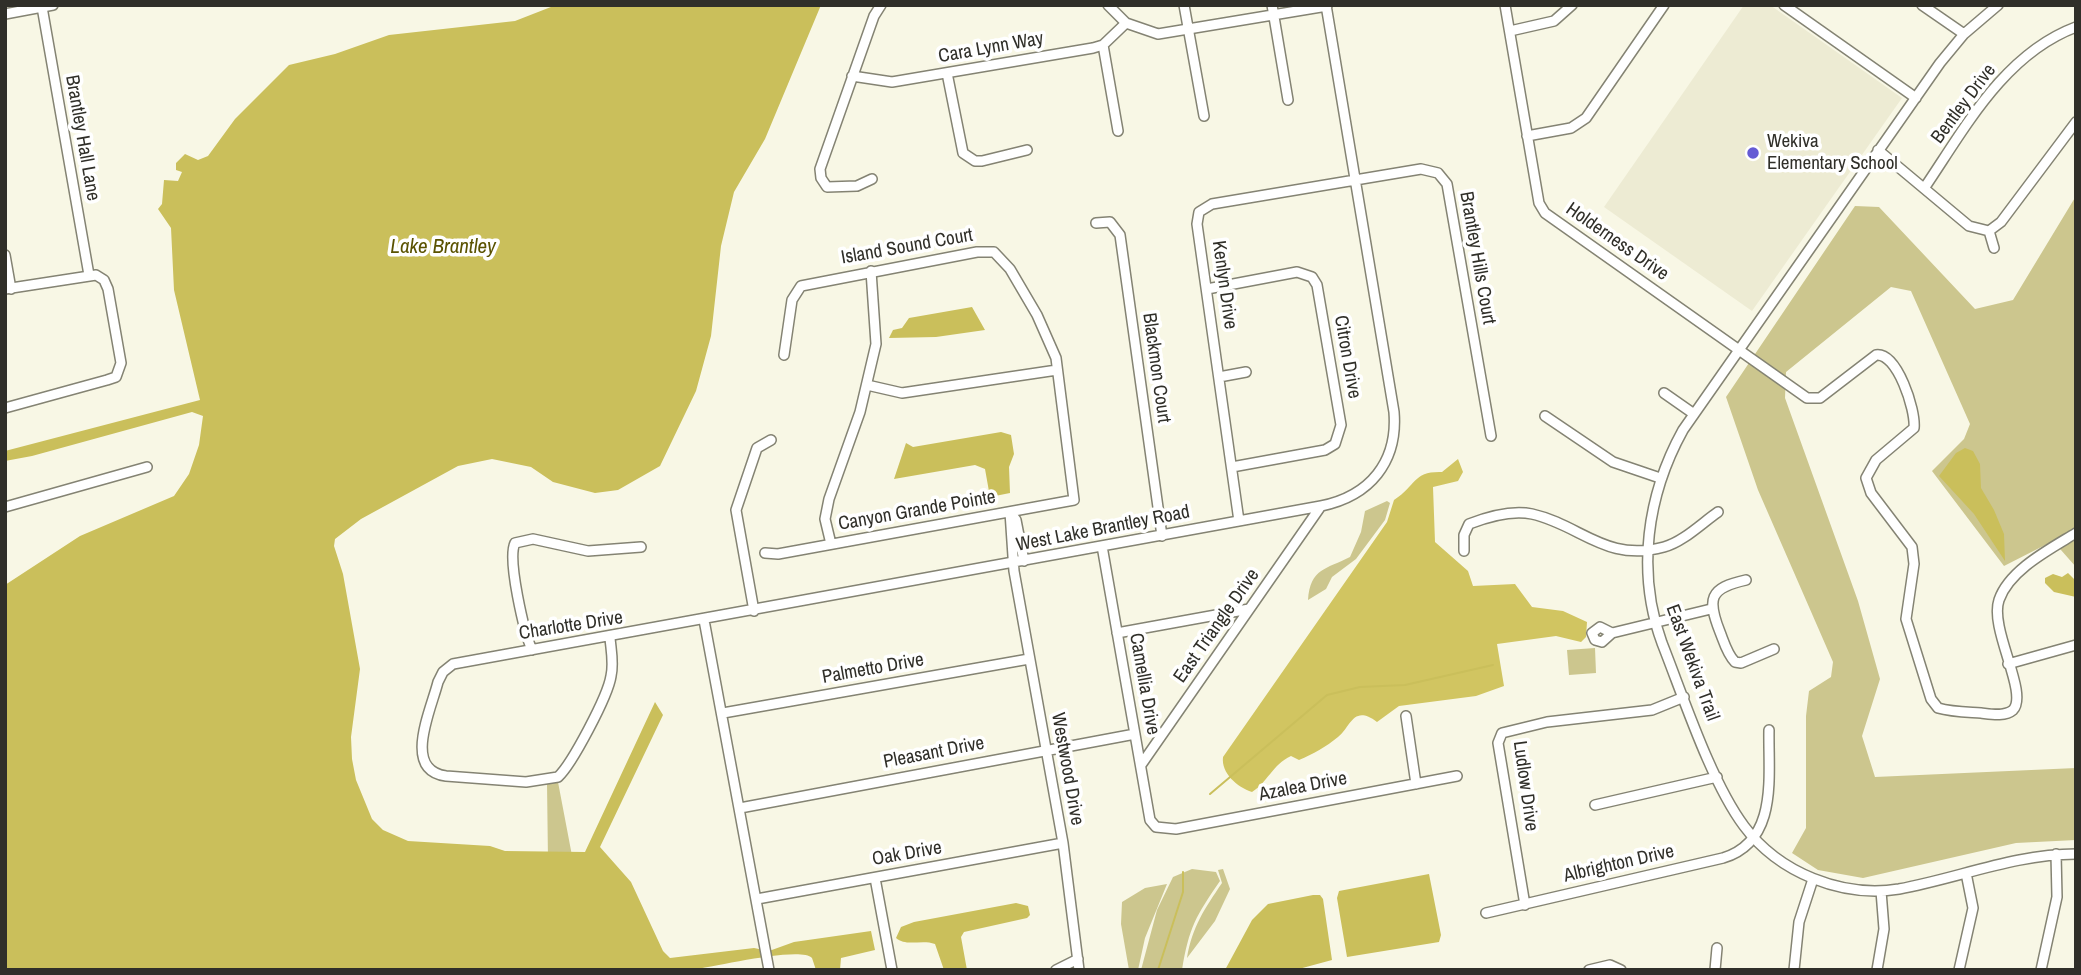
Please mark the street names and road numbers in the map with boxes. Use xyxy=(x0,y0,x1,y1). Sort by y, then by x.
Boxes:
street label: Cara Lynn Way xyxy=(937,28,1045,68)
street label: Bentley Drive xyxy=(1927,60,2001,148)
street label: Brantley Hall Lane xyxy=(60,73,104,203)
street label: Brantley Hills Court xyxy=(1454,190,1500,326)
street label: Holderness Drive xyxy=(1561,198,1673,286)
street label: Island Sound Court xyxy=(839,224,975,270)
street label: Kenlyn Drive xyxy=(1207,239,1241,331)
street label: Blackmon Court xyxy=(1137,312,1175,424)
street label: Citron Drive xyxy=(1328,314,1366,400)
street label: Canyon Grande Pointe xyxy=(837,486,997,536)
street label: West Lake Brantley Road xyxy=(1014,501,1192,557)
street label: East Triangle Drive xyxy=(1169,565,1265,687)
street label: East Wekiva Trail xyxy=(1660,602,1724,724)
street label: Charlotte Drive xyxy=(517,607,625,645)
street label: Camellia Drive xyxy=(1124,631,1164,737)
street label: Palmetto Drive xyxy=(820,649,926,689)
street label: Westwood Drive xyxy=(1046,711,1088,827)
street label: Pleasant Drive xyxy=(882,732,986,774)
street label: Ludlow Drive xyxy=(1507,739,1543,833)
street label: Azalea Drive xyxy=(1257,767,1349,807)
street label: Oak Drive xyxy=(870,837,944,871)
street label: Albrighton Drive xyxy=(1562,840,1676,888)

